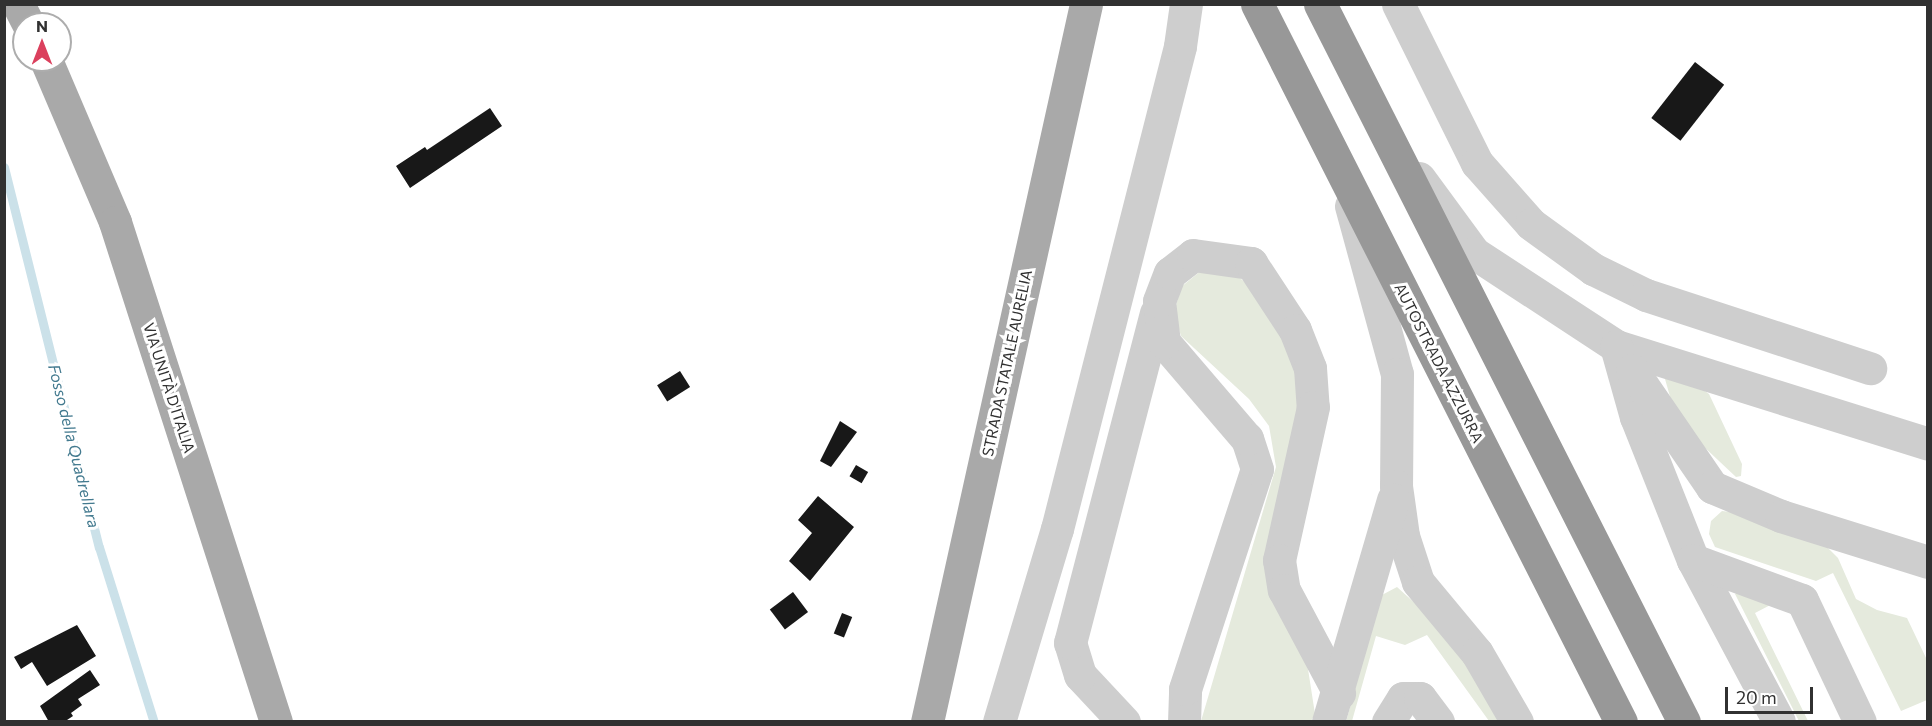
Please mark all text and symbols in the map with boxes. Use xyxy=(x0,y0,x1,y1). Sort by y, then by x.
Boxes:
north arrow xyxy=(12,12,72,72)
text: N xyxy=(36,16,48,35)
street label: STRADA STATALE AURELIA xyxy=(978,268,1036,458)
street label: AUTOSTRADA AZZURRA xyxy=(1391,280,1487,446)
street label: VIA UNITÀ D'ITALIA xyxy=(139,321,199,455)
water label: Fosso della Quadrellara xyxy=(44,362,104,530)
scale bar xyxy=(1728,675,1816,713)
text: 20 m xyxy=(1736,686,1777,708)

